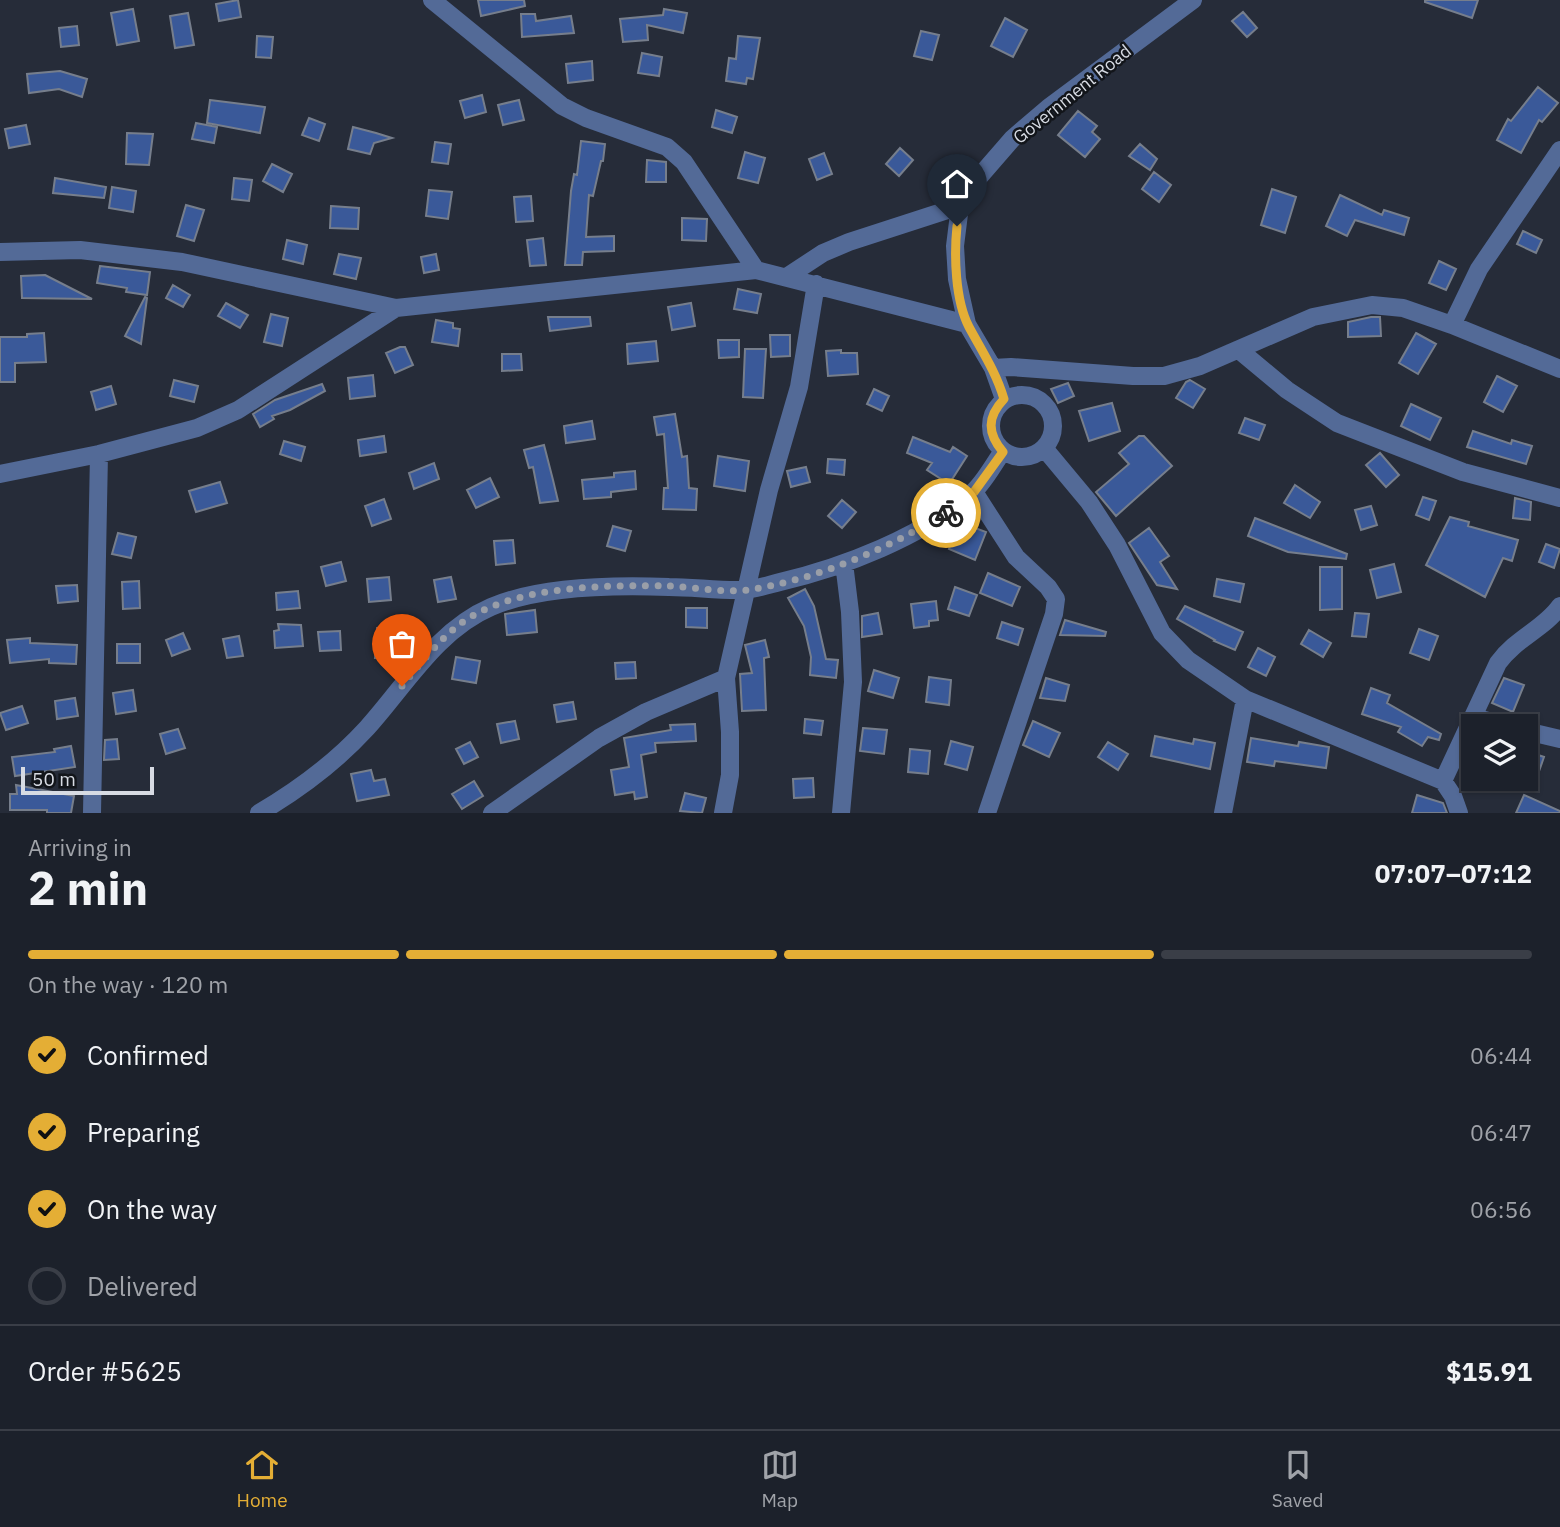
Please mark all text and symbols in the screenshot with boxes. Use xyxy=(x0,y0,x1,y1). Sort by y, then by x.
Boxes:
street label: Government Road xyxy=(1008,39,1136,149)
pin xyxy=(927,154,987,226)
icon: home xyxy=(938,165,976,203)
courier xyxy=(911,478,981,548)
icon: bike xyxy=(927,494,965,532)
pin xyxy=(372,614,432,686)
icon: bag xyxy=(383,625,421,663)
map controls xyxy=(1461,714,1538,791)
button: layers xyxy=(1461,714,1538,791)
scale bar xyxy=(21,764,154,796)
text: 50 m xyxy=(32,767,76,791)
text: Arriving in xyxy=(28,832,132,862)
text: 07:07–07:12 xyxy=(1375,856,1532,890)
text: 2 min xyxy=(28,858,148,918)
text: On the way · 120 m xyxy=(28,969,228,999)
icon: check xyxy=(28,1036,66,1074)
text: Confirmed xyxy=(87,1038,209,1072)
text: 06:44 xyxy=(1470,1040,1532,1070)
icon: check xyxy=(28,1113,66,1151)
text: Preparing xyxy=(87,1115,200,1149)
text: 06:47 xyxy=(1470,1117,1532,1147)
icon: check xyxy=(28,1190,66,1228)
text: On the way xyxy=(87,1192,217,1226)
text: 06:56 xyxy=(1470,1194,1532,1224)
text: Delivered xyxy=(87,1269,198,1303)
text: Order #5625 xyxy=(28,1354,182,1388)
text: $15.91 xyxy=(1446,1354,1532,1388)
tab: Home xyxy=(237,1446,288,1512)
tab: Map xyxy=(761,1446,799,1512)
tab: Saved xyxy=(1272,1446,1323,1512)

